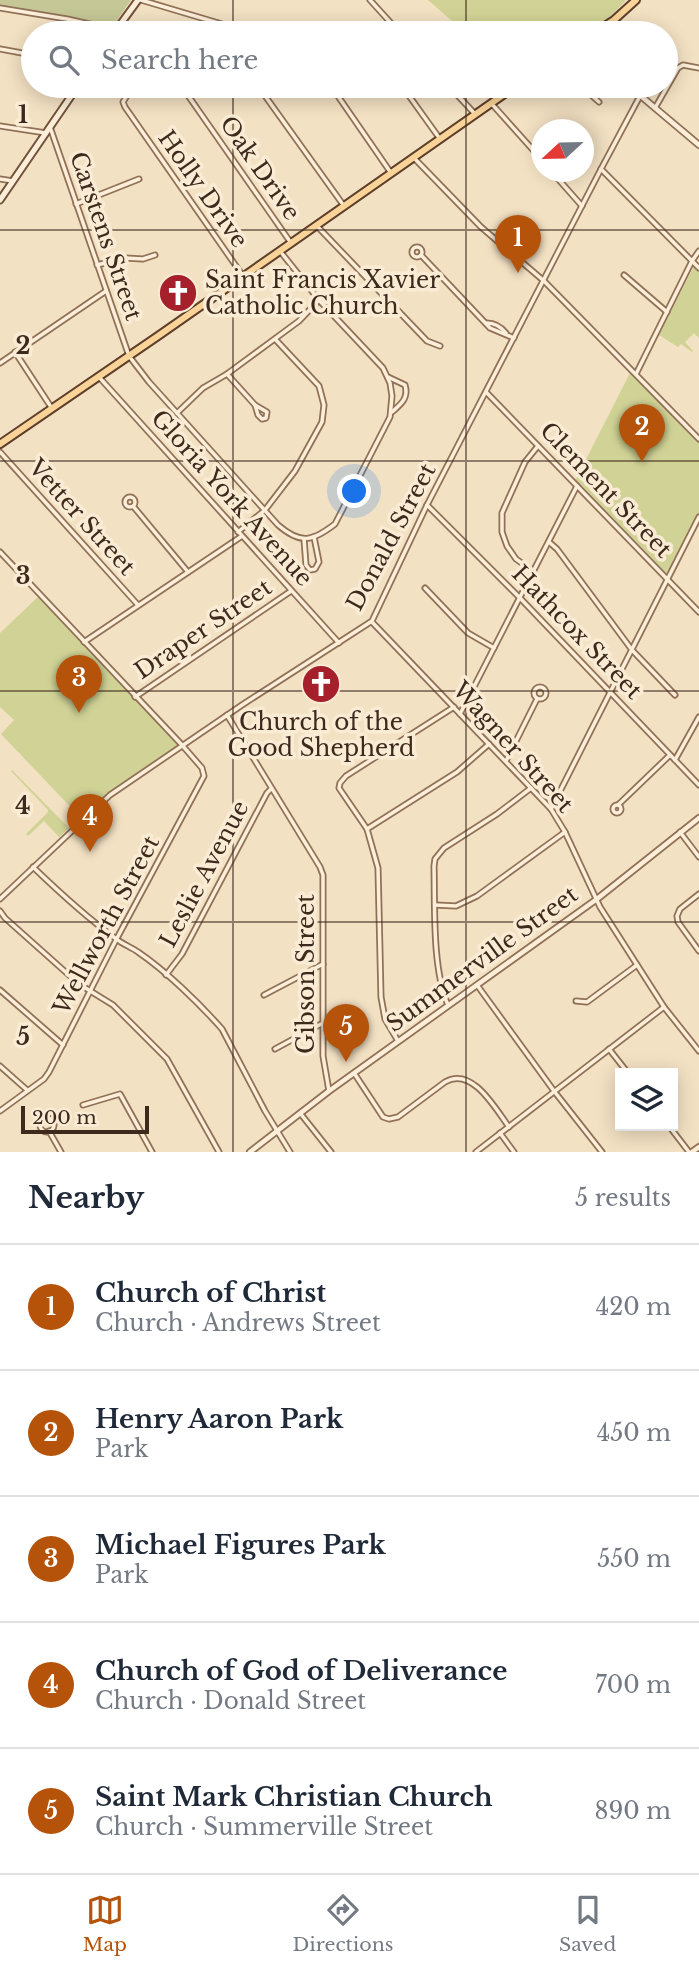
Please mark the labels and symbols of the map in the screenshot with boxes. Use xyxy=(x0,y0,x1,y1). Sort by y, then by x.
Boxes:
text: 1 xyxy=(18,101,28,129)
street label: Oak Drive xyxy=(214,111,306,225)
north arrow xyxy=(531,119,594,182)
street label: Holly Drive xyxy=(152,125,254,253)
street label: Carstens Street xyxy=(64,148,148,324)
pin: 1 xyxy=(495,215,541,273)
place label: Saint Francis Xavier Catholic Church xyxy=(205,266,440,320)
church icon: Saint Francis Xavier Catholic Church xyxy=(157,272,199,314)
text: 2 xyxy=(16,332,30,360)
street label: Gloria York Avenue xyxy=(146,404,318,592)
pin: 2 xyxy=(619,404,665,462)
street label: Clement Street xyxy=(534,417,678,564)
street label: Vetter Street xyxy=(22,453,141,581)
street label: Donald Street xyxy=(340,458,442,615)
your location xyxy=(337,474,371,508)
street label: Hathcox Street xyxy=(506,559,648,705)
text: 3 xyxy=(16,562,30,590)
street label: Draper Street xyxy=(129,573,277,685)
pin: 3 xyxy=(56,655,102,713)
church icon: Church of the Good Shepherd xyxy=(300,663,342,705)
street label: Wagner Street xyxy=(446,675,579,819)
place label: Church of the Good Shepherd xyxy=(228,708,414,762)
text: 4 xyxy=(15,792,31,820)
pin: 4 xyxy=(67,794,113,852)
street label: Leslie Avenue xyxy=(154,796,254,952)
street label: Wellworth Street xyxy=(47,830,165,1020)
street label: Summerville Street xyxy=(381,880,583,1038)
street label: Gibson Street xyxy=(292,894,320,1054)
pin: 5 xyxy=(323,1004,369,1062)
text: 5 xyxy=(16,1023,30,1051)
scale bar xyxy=(21,1103,149,1135)

